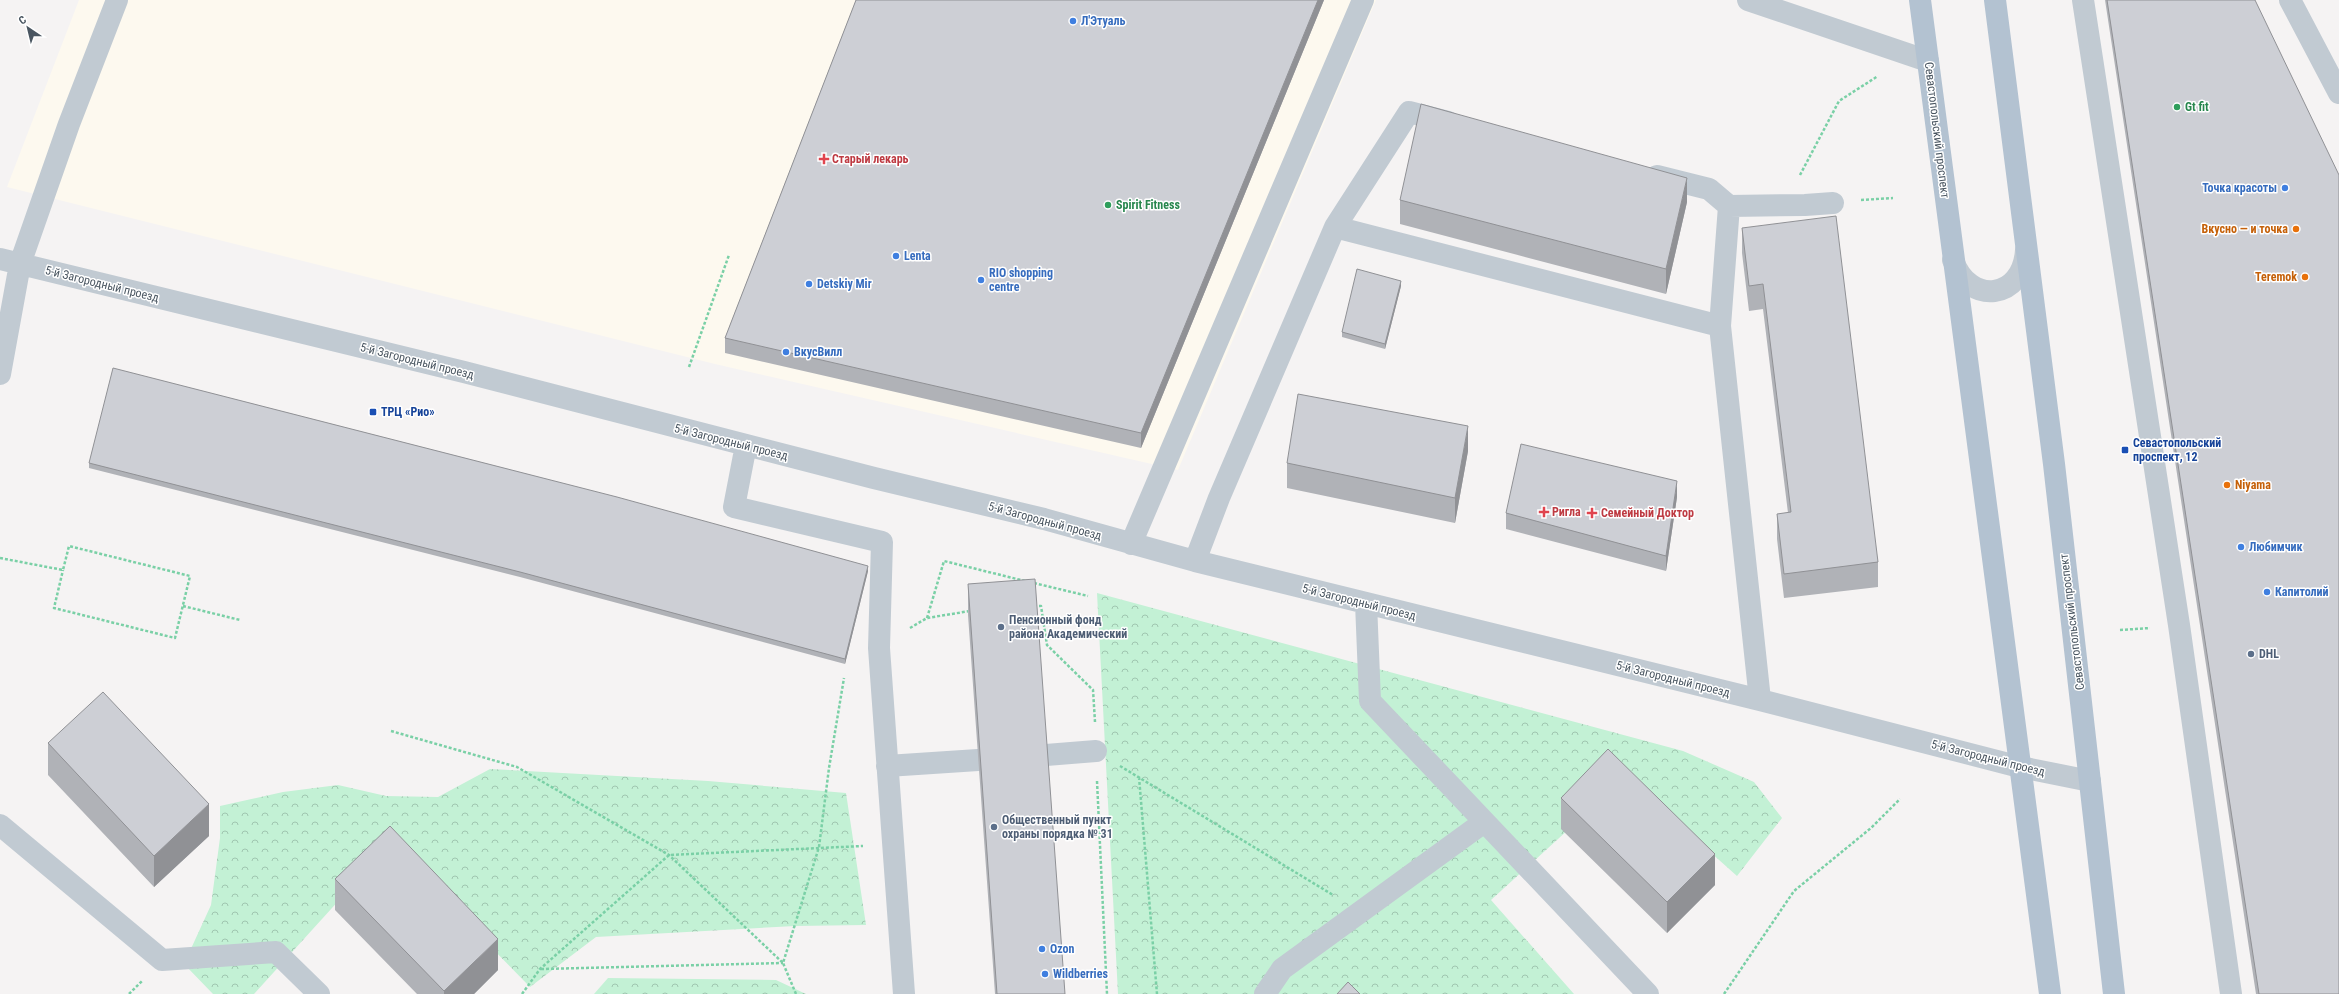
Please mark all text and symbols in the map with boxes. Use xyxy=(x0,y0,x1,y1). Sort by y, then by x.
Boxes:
north arrow xyxy=(8,8,48,48)
text: С xyxy=(16,13,29,27)
place label: Л'Этуаль xyxy=(1081,14,1126,28)
marker: Л'Этуаль xyxy=(1068,16,1078,26)
street label: Севастопольский проспект xyxy=(1922,61,1952,199)
place label: Gt fit xyxy=(2185,100,2209,114)
marker: Gt fit xyxy=(2172,102,2182,112)
place label: Старый лекарь xyxy=(832,152,909,166)
marker: Старый лекарь xyxy=(819,154,829,164)
place label: Точка красоты xyxy=(2202,181,2277,195)
marker: Точка красоты xyxy=(2280,183,2290,193)
place label: Spirit Fitness xyxy=(1116,198,1180,212)
marker: Spirit Fitness xyxy=(1103,200,1113,210)
place label: Вкусно — и точка xyxy=(2201,222,2288,236)
marker: Вкусно — и точка xyxy=(2291,224,2301,234)
place label: Lenta xyxy=(904,249,931,263)
marker: Lenta xyxy=(891,251,901,261)
street label: 5-й Загородный проезд xyxy=(44,263,161,305)
place label: RIO shopping centre xyxy=(989,266,1053,294)
place label: Teremok xyxy=(2255,270,2297,284)
marker: Teremok xyxy=(2300,272,2310,282)
marker: RIO shopping centre xyxy=(976,275,986,285)
place label: Detskiy Mir xyxy=(817,277,872,291)
marker: Detskiy Mir xyxy=(804,279,814,289)
street label: 5-й Загородный проезд xyxy=(359,340,476,382)
place label: ВкусВилл xyxy=(794,345,842,359)
marker: ВкусВилл xyxy=(781,347,791,357)
place label: ТРЦ «Рио» xyxy=(381,405,435,419)
marker: ТРЦ «Рио» xyxy=(368,407,378,417)
street label: 5-й Загородный проезд xyxy=(673,421,790,463)
place label: Севастопольский проспект, 12 xyxy=(2133,436,2221,464)
marker: Севастопольский проспект, 12 xyxy=(2120,445,2130,455)
place label: Niyama xyxy=(2235,478,2271,492)
marker: Niyama xyxy=(2222,480,2232,490)
street label: 5-й Загородный проезд xyxy=(987,499,1104,543)
place label: Ригла xyxy=(1552,505,1581,519)
place label: Семейный Доктор xyxy=(1601,506,1694,520)
marker: Ригла xyxy=(1539,507,1549,517)
marker: Семейный Доктор xyxy=(1586,507,1598,519)
place label: Любимчик xyxy=(2249,540,2303,554)
marker: Любимчик xyxy=(2236,542,2246,552)
street label: Севастопольский проспект xyxy=(2057,553,2087,691)
street label: 5-й Загородный проезд xyxy=(1301,581,1418,623)
place label: Капитолий xyxy=(2275,585,2329,599)
marker: Капитолий xyxy=(2262,587,2272,597)
place label: Пенсионный фонд района Академический xyxy=(1009,613,1127,641)
marker: Пенсионный фонд района Академический xyxy=(996,622,1006,632)
place label: DHL xyxy=(2259,647,2279,661)
marker: DHL xyxy=(2246,649,2256,659)
street label: 5-й Загородный проезд xyxy=(1615,658,1732,700)
street label: 5-й Загородный проезд xyxy=(1930,737,2047,779)
place label: Общественный пункт охраны порядка № 31 xyxy=(1002,813,1113,841)
marker: Общественный пункт охраны порядка № 31 xyxy=(989,822,999,832)
place label: Ozon xyxy=(1050,942,1075,956)
marker: Ozon xyxy=(1037,944,1047,954)
place label: Wildberries xyxy=(1053,967,1108,981)
marker: Wildberries xyxy=(1040,969,1050,979)

